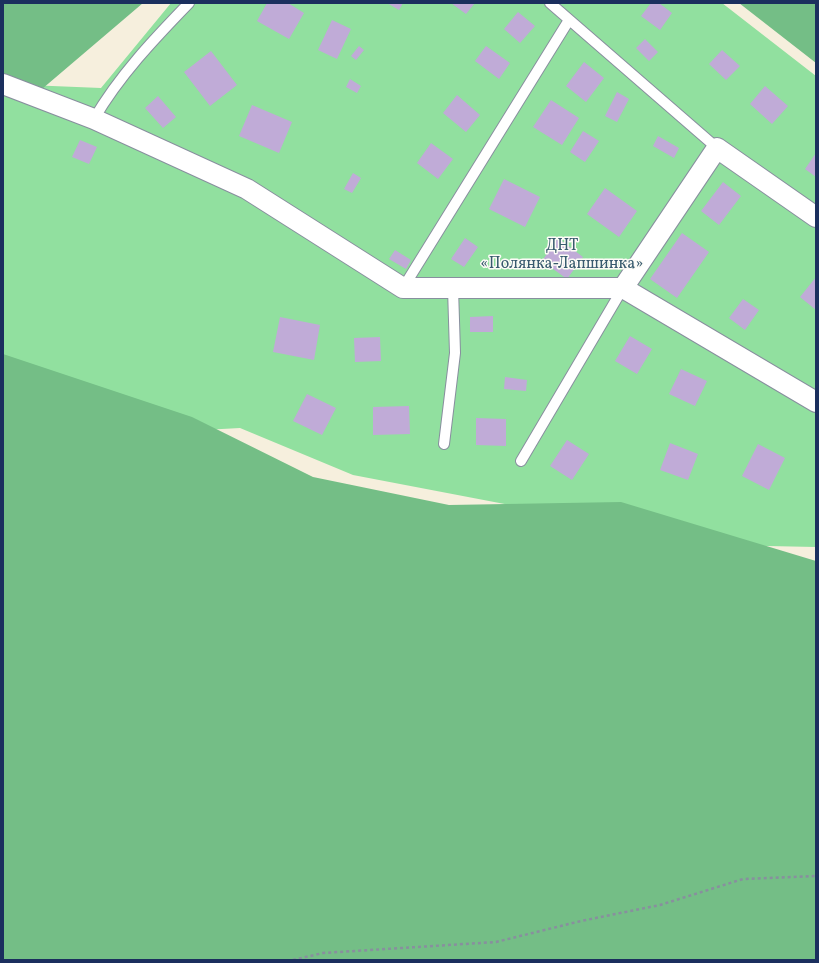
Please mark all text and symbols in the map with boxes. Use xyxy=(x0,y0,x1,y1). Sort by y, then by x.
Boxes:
park label: ДНТ «Полянка-Лапшинка» xyxy=(481,237,643,275)

